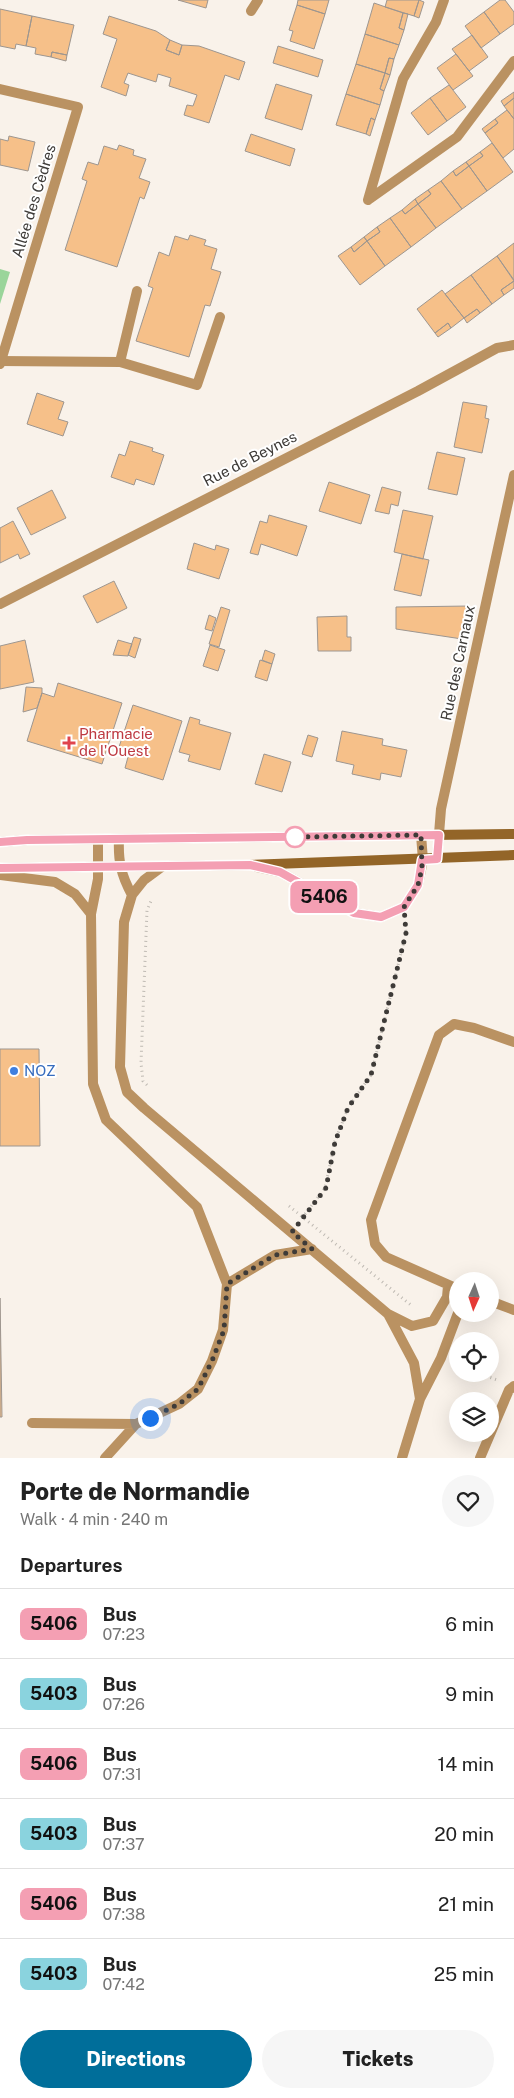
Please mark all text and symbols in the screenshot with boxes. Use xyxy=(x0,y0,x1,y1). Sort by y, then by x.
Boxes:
street label: Allée des Cèdres xyxy=(8,142,59,260)
street label: Rue de Beynes xyxy=(200,428,299,489)
street label: Rue des Carnaux xyxy=(437,604,478,722)
place label: Pharmacie de l'Ouest xyxy=(79,725,153,759)
marker: Pharmacie de l'Ouest xyxy=(63,737,75,749)
unlabelled marker xyxy=(284,826,306,848)
line badge: 5406 xyxy=(289,881,359,913)
text: 5406 xyxy=(300,886,348,907)
place label: NOZ xyxy=(24,1062,56,1079)
marker: NOZ xyxy=(8,1065,20,1077)
north arrow xyxy=(449,1272,499,1322)
map controls xyxy=(449,1272,499,1442)
button: locate xyxy=(449,1332,499,1382)
button: layers xyxy=(449,1392,499,1442)
your location xyxy=(138,1406,163,1431)
button: heart xyxy=(442,1475,494,1527)
text: Porte de Normandie xyxy=(20,1477,250,1505)
text: Walk · 4 min · 240 m xyxy=(20,1510,168,1529)
text: Departures xyxy=(20,1554,123,1576)
text: Bus xyxy=(102,1603,137,1625)
text: 5406 xyxy=(30,1613,77,1634)
text: 6 min xyxy=(445,1613,494,1635)
text: 07:23 xyxy=(102,1625,145,1644)
text: Bus xyxy=(102,1673,137,1695)
text: 5403 xyxy=(30,1683,77,1704)
text: 9 min xyxy=(445,1683,494,1705)
text: 07:26 xyxy=(102,1695,145,1714)
text: Bus xyxy=(102,1743,137,1765)
text: 5406 xyxy=(30,1753,77,1774)
text: 14 min xyxy=(437,1753,494,1775)
text: 07:31 xyxy=(102,1765,142,1784)
text: Bus xyxy=(102,1813,137,1835)
text: 5403 xyxy=(30,1823,77,1844)
text: 20 min xyxy=(434,1823,494,1845)
text: 07:37 xyxy=(102,1835,145,1854)
text: Bus xyxy=(102,1883,137,1905)
text: 5406 xyxy=(30,1893,77,1914)
text: 21 min xyxy=(438,1893,494,1915)
text: 07:38 xyxy=(102,1905,145,1924)
text: Bus xyxy=(102,1953,137,1975)
text: 5403 xyxy=(30,1963,77,1984)
text: 25 min xyxy=(434,1963,494,1985)
text: 07:42 xyxy=(102,1975,145,1994)
button: Directions xyxy=(20,2030,252,2088)
button: Tickets xyxy=(262,2030,494,2088)

